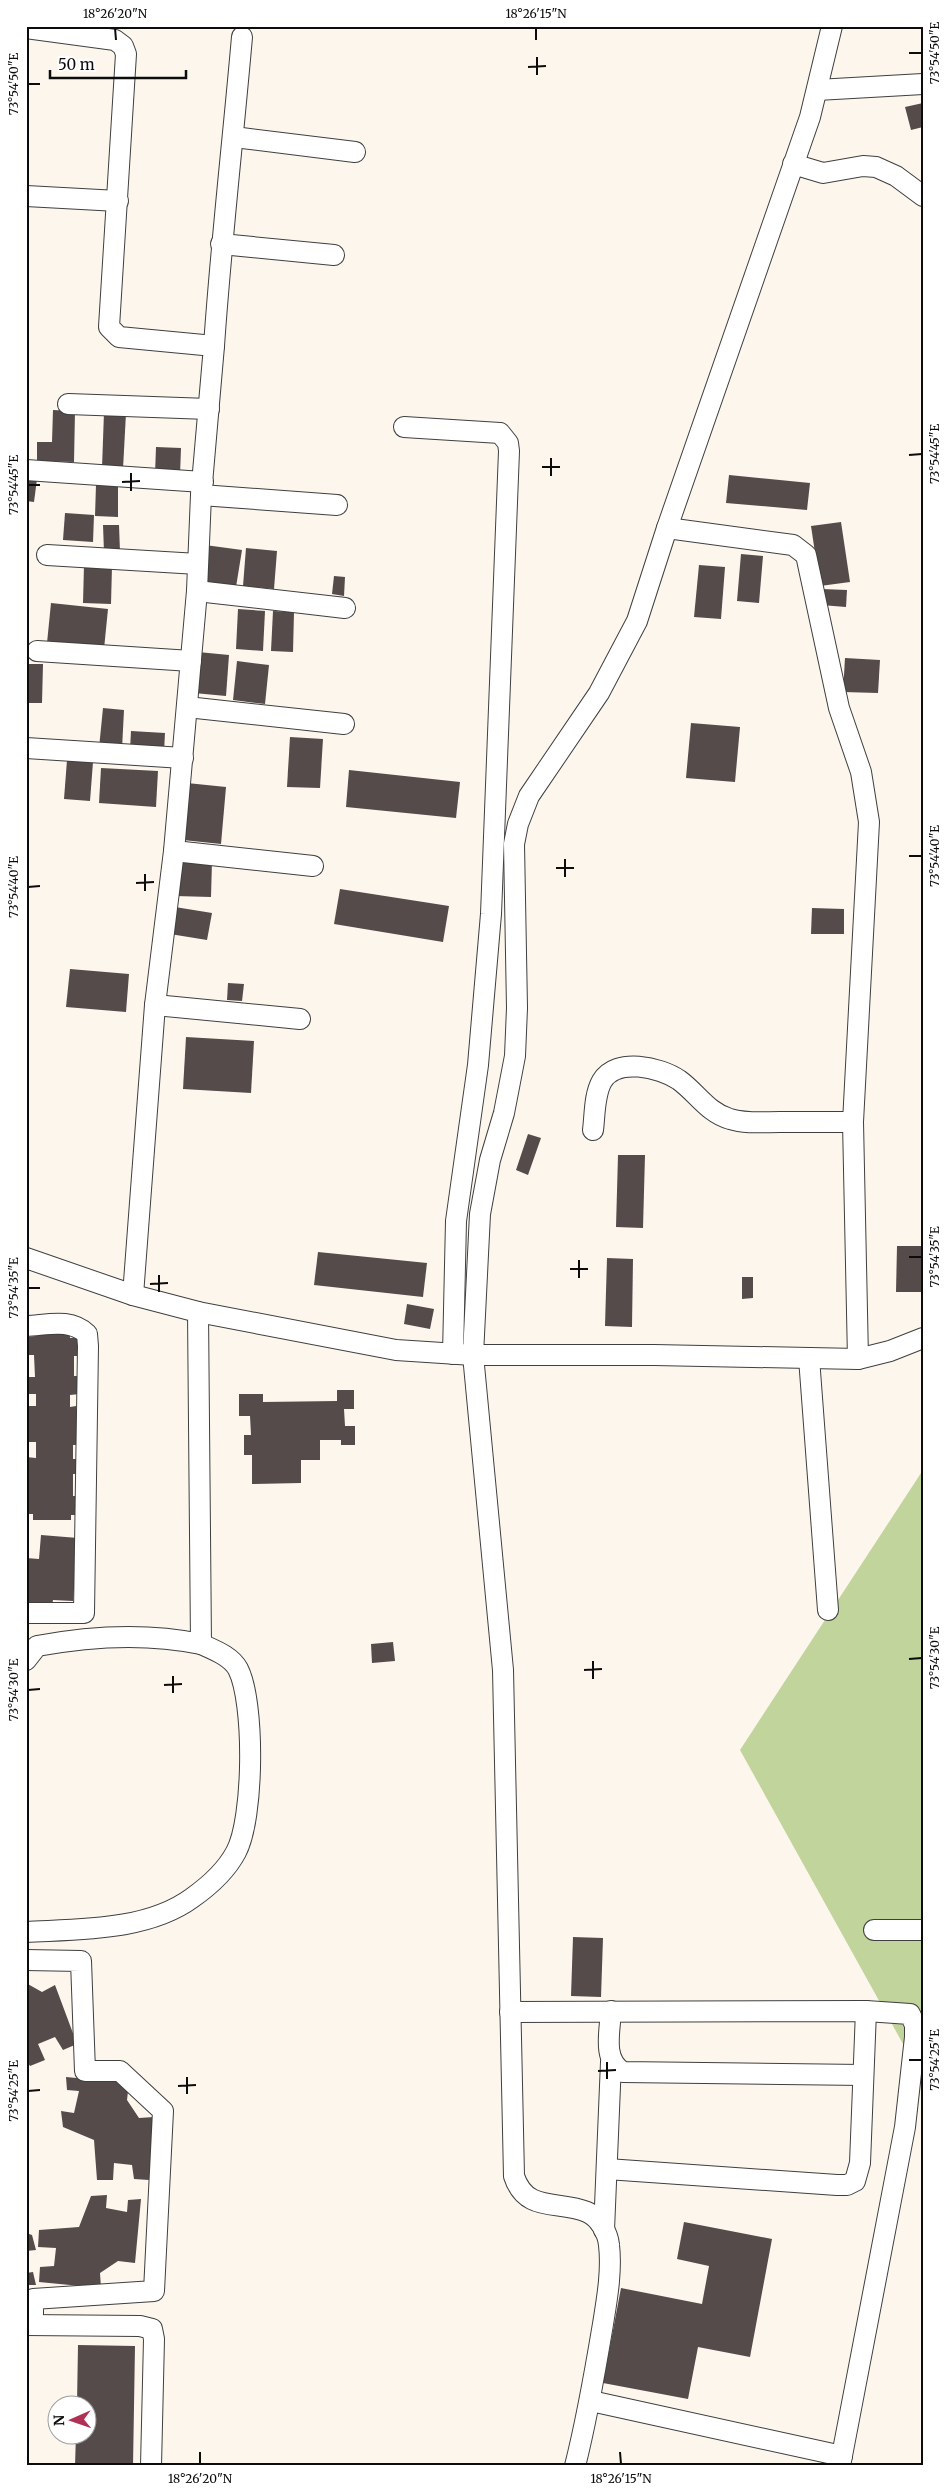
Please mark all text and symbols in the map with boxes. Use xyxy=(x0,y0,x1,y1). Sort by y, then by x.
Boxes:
text: 18°26'20"N xyxy=(83,6,148,21)
text: 18°26'15"N xyxy=(505,6,567,21)
text: 73°54'50"E xyxy=(927,21,942,84)
scale bar xyxy=(50,48,186,80)
text: 73°54'50"E xyxy=(6,52,21,115)
text: 50 m xyxy=(58,55,95,74)
text: 73°54'45"E xyxy=(927,424,942,484)
text: 73°54'45"E xyxy=(6,455,21,515)
text: 73°54'40"E xyxy=(927,825,942,887)
text: 73°54'40"E xyxy=(6,856,21,918)
text: 73°54'35"E xyxy=(927,1226,942,1288)
text: 73°54'35"E xyxy=(6,1257,21,1319)
text: 73°54'30"E xyxy=(927,1626,942,1689)
text: 73°54'30"E xyxy=(6,1658,21,1721)
text: 73°54'25"E xyxy=(927,2029,942,2091)
text: 73°54'25"E xyxy=(6,2060,21,2122)
north arrow xyxy=(48,2394,98,2444)
text: N xyxy=(50,2415,68,2426)
text: 18°26'20"N xyxy=(168,2471,233,2486)
text: 18°26'15"N xyxy=(590,2471,652,2486)

